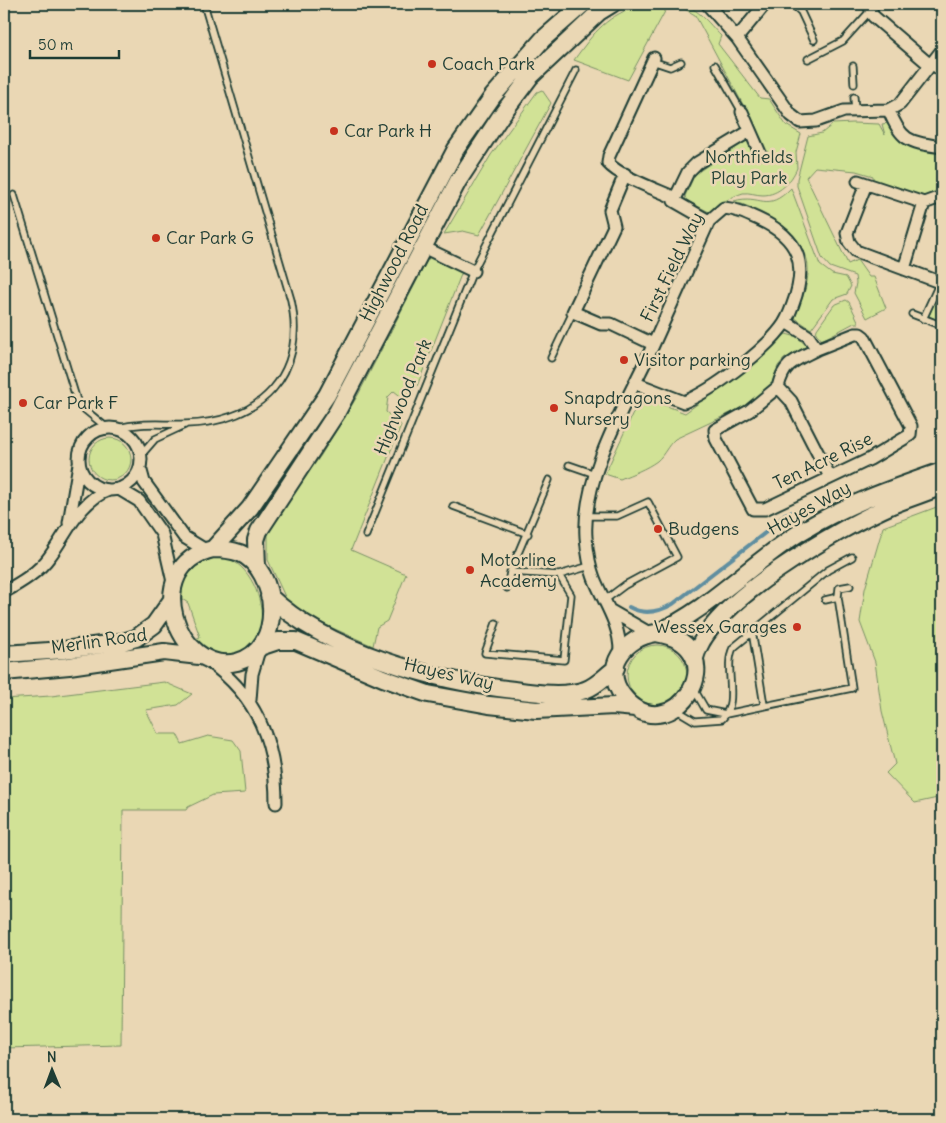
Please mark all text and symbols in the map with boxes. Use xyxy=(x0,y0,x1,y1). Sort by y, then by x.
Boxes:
scale bar xyxy=(30,28,119,60)
text: 50 m xyxy=(38,35,73,54)
place label: Coach Park xyxy=(442,52,535,75)
marker: Coach Park xyxy=(426,58,438,70)
place label: Car Park H xyxy=(344,119,432,142)
marker: Car Park H xyxy=(328,125,340,137)
park label: Northfields Play Park xyxy=(705,145,793,189)
street label: Highwood Road xyxy=(354,200,433,325)
street label: First Field Way xyxy=(635,208,708,325)
place label: Car Park G xyxy=(166,226,254,249)
marker: Car Park G xyxy=(150,232,162,244)
street label: Highwood Park xyxy=(369,335,436,458)
place label: Visitor parking xyxy=(634,348,751,371)
marker: Visitor parking xyxy=(618,354,630,366)
place label: Snapdragons Nursery xyxy=(564,386,672,430)
place label: Car Park F xyxy=(33,391,118,414)
marker: Car Park F xyxy=(17,397,29,409)
marker: Snapdragons Nursery xyxy=(548,402,560,414)
street label: Ten Acre Rise xyxy=(769,427,876,494)
street label: Hayes Way xyxy=(763,475,854,540)
place label: Budgens xyxy=(668,517,739,540)
marker: Budgens xyxy=(652,523,664,535)
place label: Motorline Academy xyxy=(480,548,557,592)
marker: Motorline Academy xyxy=(464,564,476,576)
place label: Wessex Garages xyxy=(654,615,787,638)
marker: Wessex Garages xyxy=(791,621,803,633)
street label: Merlin Road xyxy=(50,622,149,659)
street label: Hayes Way xyxy=(402,652,496,695)
north arrow xyxy=(28,1046,78,1096)
text: N xyxy=(47,1048,57,1066)

